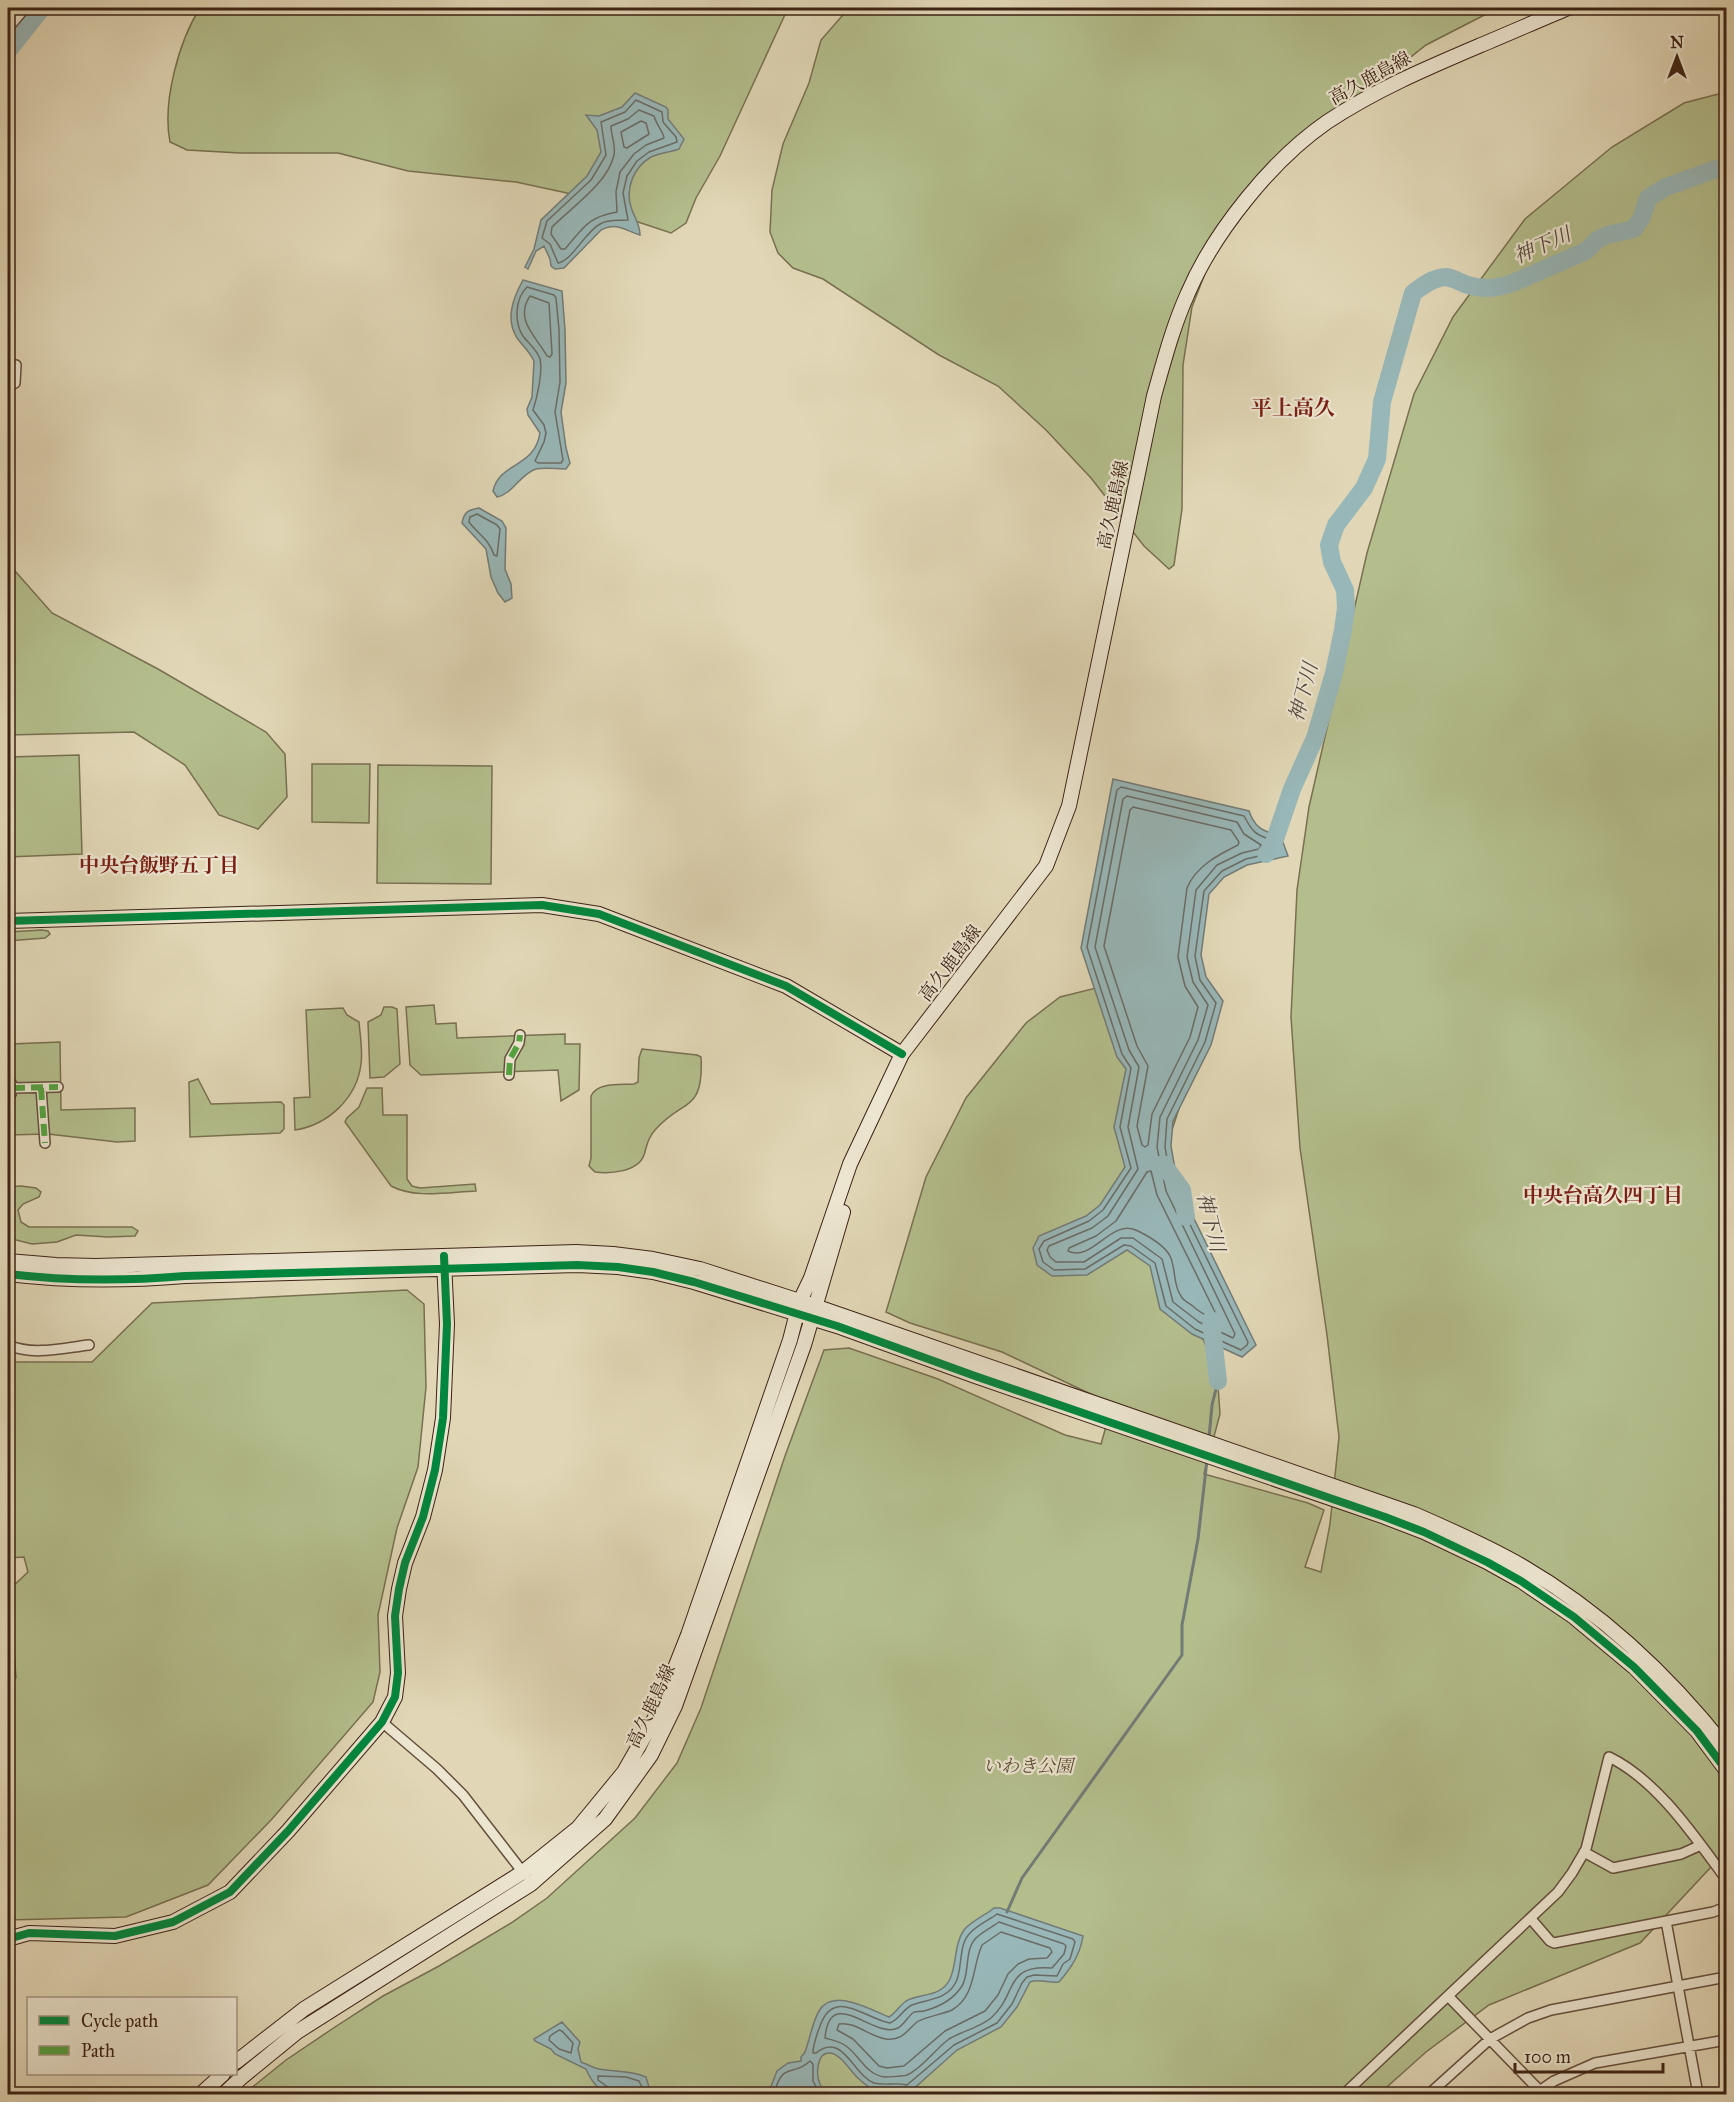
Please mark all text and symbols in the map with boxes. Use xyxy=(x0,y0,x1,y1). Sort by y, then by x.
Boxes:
north arrow xyxy=(1647,27,1707,87)
text: N xyxy=(1670,33,1684,52)
street label: 高久鹿島線 xyxy=(1325,47,1415,109)
water label: 神下川 xyxy=(1510,221,1576,268)
district label: 平上高久 xyxy=(1251,395,1335,421)
street label: 高久鹿島線 xyxy=(1093,459,1133,551)
water label: 神下川 xyxy=(1284,658,1323,724)
district label: 中央台飯野五丁目 xyxy=(79,853,239,877)
street label: 高久鹿島線 xyxy=(914,920,986,1006)
district label: 中央台高久四丁目 xyxy=(1523,1183,1683,1207)
water label: 神下川 xyxy=(1192,1190,1230,1256)
street label: 高久鹿島線 xyxy=(622,1661,680,1751)
park label: いわき公園 xyxy=(983,1755,1076,1777)
legend xyxy=(27,1997,237,2075)
text: Cycle path xyxy=(81,2010,158,2032)
scale bar xyxy=(1515,2036,1664,2074)
text: Path xyxy=(81,2040,115,2062)
text: 100 m xyxy=(1524,2046,1571,2068)

